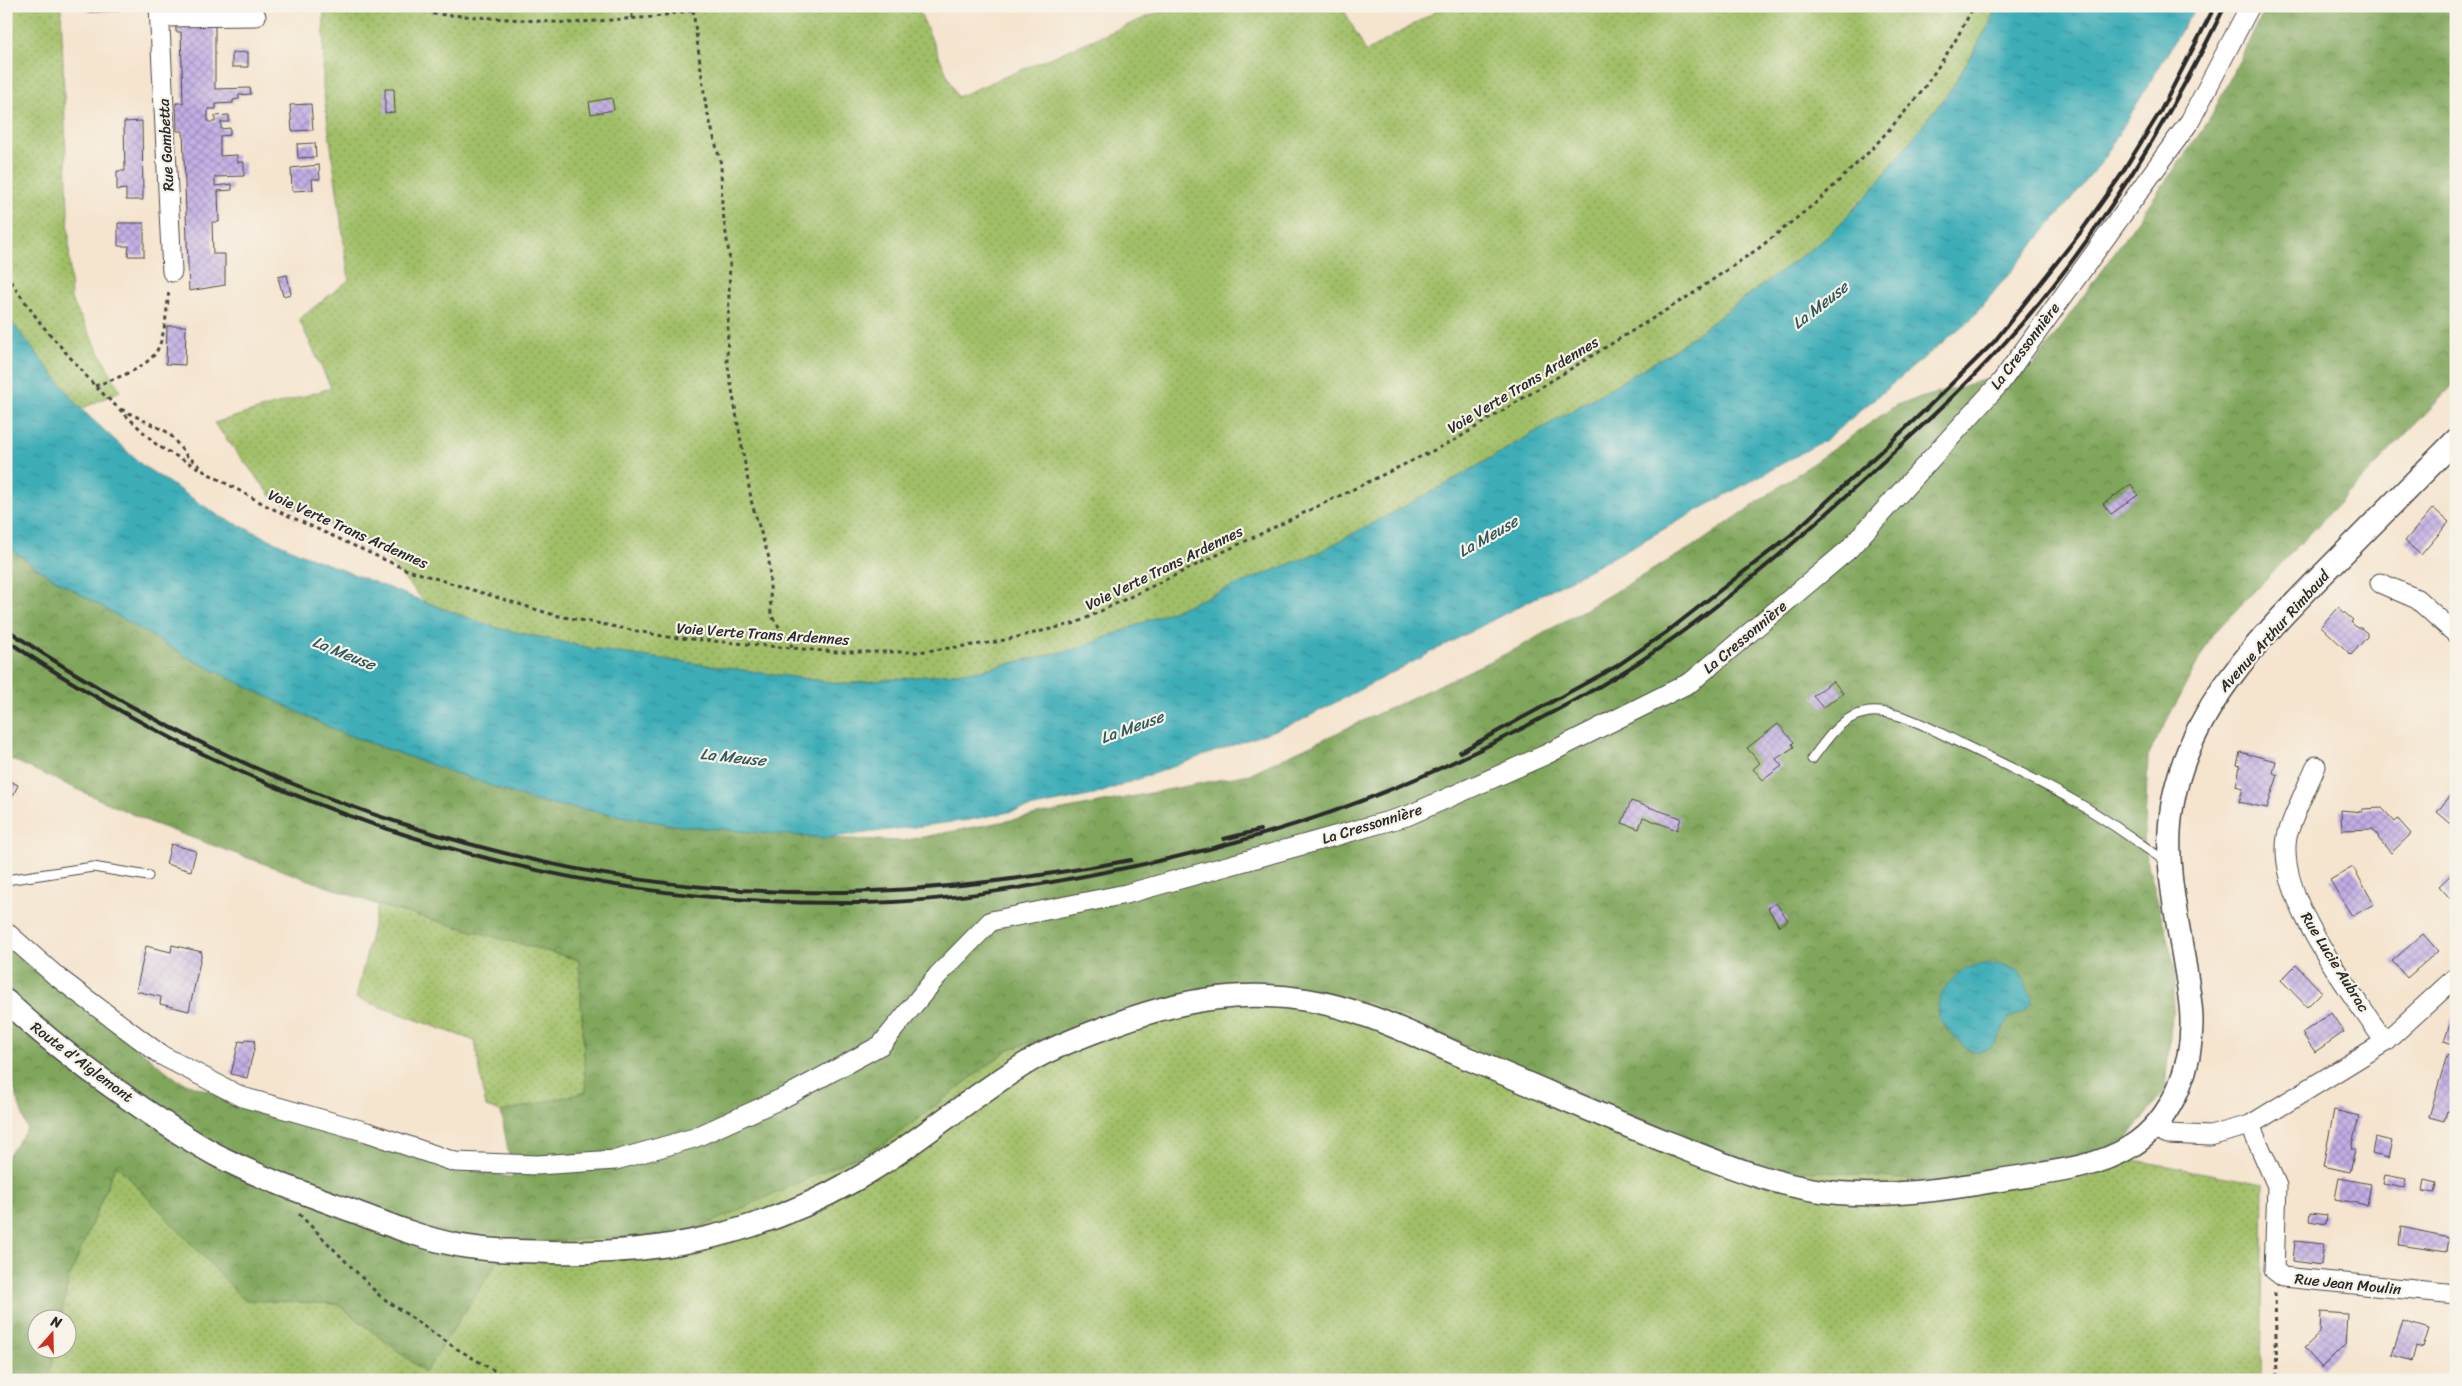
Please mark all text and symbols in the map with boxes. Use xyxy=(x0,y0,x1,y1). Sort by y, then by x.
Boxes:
street label: Rue Gambetta xyxy=(151,98,181,192)
water label: La Meuse xyxy=(1785,272,1856,337)
street label: La Cressonnière xyxy=(1983,296,2067,395)
street label: Voie Verte Trans Ardennes xyxy=(1442,329,1604,441)
street label: Voie Verte Trans Ardennes xyxy=(264,482,432,576)
water label: La Meuse xyxy=(1452,506,1525,565)
street label: Voie Verte Trans Ardennes xyxy=(1081,518,1248,618)
street label: Avenue Arthur Rimbaud xyxy=(2211,563,2337,699)
street label: La Cressonnière xyxy=(1697,593,1793,680)
street label: Voie Verte Trans Ardennes xyxy=(676,615,850,653)
water label: La Meuse xyxy=(308,627,382,679)
water label: La Meuse xyxy=(1096,702,1169,752)
water label: La Meuse xyxy=(699,739,769,775)
street label: La Cressonnière xyxy=(1319,796,1426,852)
street label: Rue Lucie Aubrac xyxy=(2294,907,2377,1018)
street label: Route d'Aiglemont xyxy=(25,1015,139,1110)
street label: Rue Jean Moulin xyxy=(2293,1265,2403,1303)
north arrow xyxy=(28,1308,78,1358)
text: N xyxy=(47,1309,65,1336)

